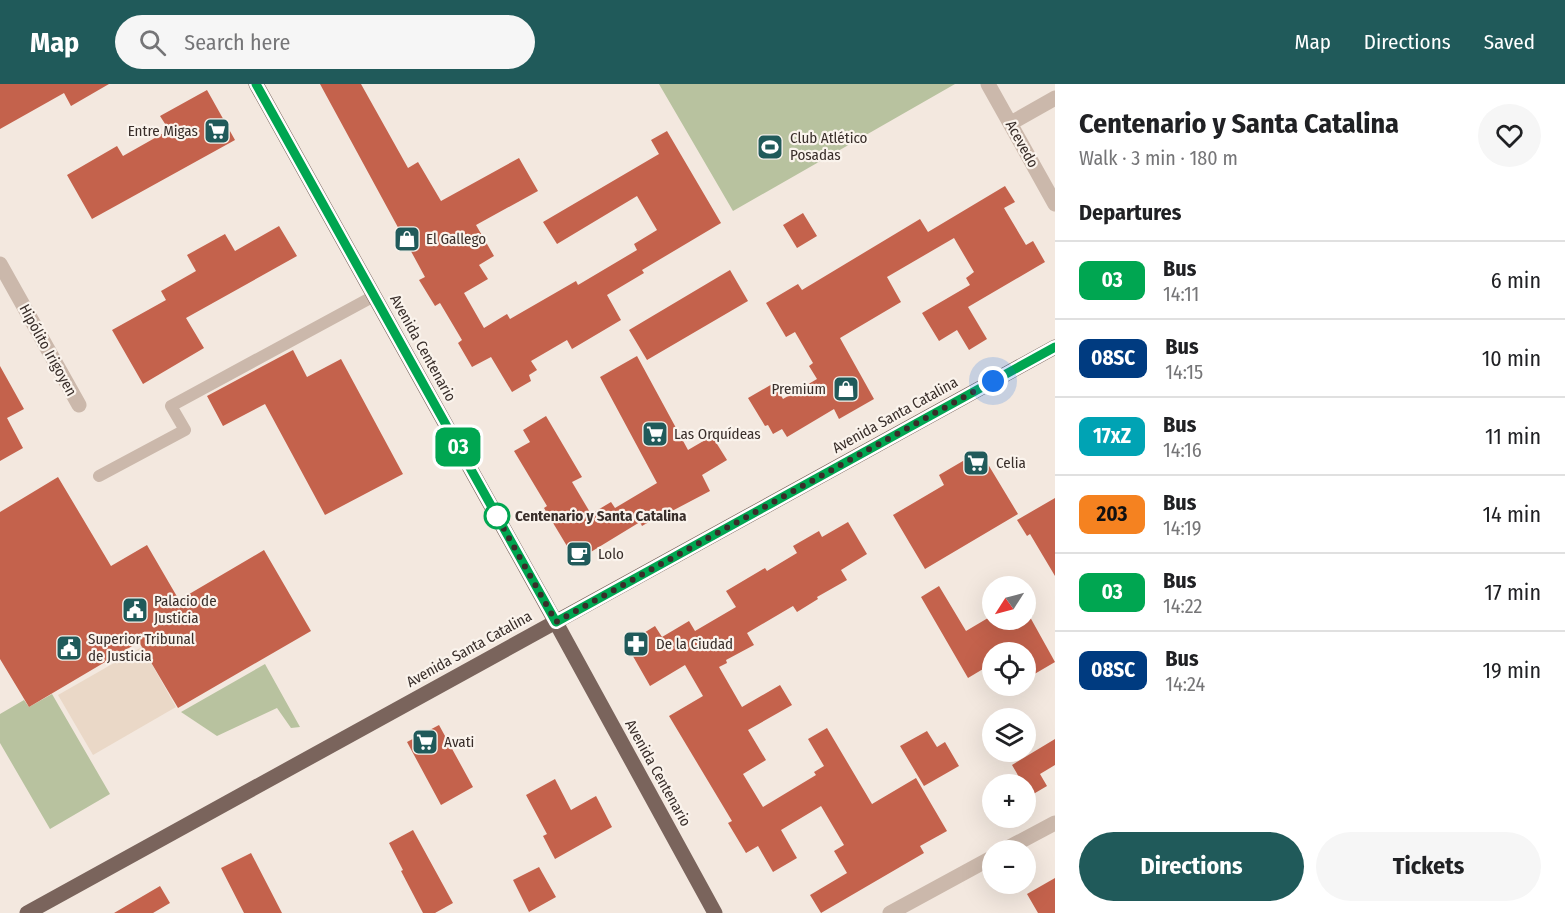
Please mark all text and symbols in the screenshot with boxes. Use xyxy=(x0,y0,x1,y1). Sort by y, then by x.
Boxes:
search box xyxy=(115,15,535,69)
text: Map xyxy=(30,26,79,59)
icon: search xyxy=(136,26,169,59)
text: Search here xyxy=(184,29,290,56)
text: Map xyxy=(1294,29,1331,55)
text: Directions xyxy=(1364,29,1451,55)
text: Saved xyxy=(1484,29,1535,55)
button: heart xyxy=(1478,104,1541,167)
text: Centenario y Santa Catalina xyxy=(1079,107,1399,140)
supermarket icon: Entre Migas xyxy=(202,116,232,146)
street label: Acevedo xyxy=(1002,117,1042,171)
place label: Entre Migas xyxy=(128,122,198,140)
place label: Club Atlético Posadas xyxy=(790,129,868,164)
sports icon: Club Atlético Posadas xyxy=(755,132,785,162)
text: Walk · 3 min · 180 m xyxy=(1079,146,1238,170)
text: Departures xyxy=(1079,199,1181,226)
shop icon: El Gallego xyxy=(392,224,422,254)
place label: El Gallego xyxy=(426,230,486,248)
text: Bus xyxy=(1163,255,1196,282)
text: 03 xyxy=(1101,267,1123,293)
text: 6 min xyxy=(1491,267,1541,294)
text: 14:11 xyxy=(1163,282,1199,306)
street label: Avenida Centenario xyxy=(386,291,460,405)
street label: Hipólito Irigoyen xyxy=(15,301,81,399)
text: Bus xyxy=(1165,333,1199,360)
text: 08SC xyxy=(1091,345,1135,371)
text: 10 min xyxy=(1482,345,1541,372)
text: 14:15 xyxy=(1165,360,1203,384)
your location xyxy=(978,366,1008,396)
street label: Avenida Santa Catalina xyxy=(829,373,961,457)
shop icon: Premium xyxy=(831,374,861,404)
place label: Premium xyxy=(772,380,826,398)
text: Bus xyxy=(1163,411,1196,438)
supermarket icon: Las Orquídeas xyxy=(640,419,670,449)
text: 17xZ xyxy=(1093,423,1131,449)
text: 11 min xyxy=(1485,423,1541,450)
place label: Las Orquídeas xyxy=(674,425,761,443)
line badge: 03 xyxy=(431,428,485,466)
text: 03 xyxy=(447,434,469,460)
text: 14:16 xyxy=(1163,438,1202,462)
supermarket icon: Celia xyxy=(961,448,991,478)
place label: Celia xyxy=(996,454,1026,472)
text: Bus xyxy=(1163,489,1196,516)
text: 203 xyxy=(1097,501,1127,527)
text: 14 min xyxy=(1483,501,1541,528)
marker: Centenario y Santa Catalina xyxy=(484,503,510,529)
place label: Centenario y Santa Catalina xyxy=(515,507,687,525)
text: 14:19 xyxy=(1163,516,1201,540)
cafe icon: Lolo xyxy=(564,539,594,569)
place label: Lolo xyxy=(598,545,624,563)
text: Bus xyxy=(1163,567,1196,594)
north arrow xyxy=(982,576,1036,630)
map controls xyxy=(982,576,1036,894)
text: 03 xyxy=(1101,579,1123,605)
text: 17 min xyxy=(1484,579,1541,606)
place label: Palacio de Justicia xyxy=(154,592,217,627)
text: 14:22 xyxy=(1163,594,1202,618)
public building icon: Palacio de Justicia xyxy=(120,595,150,625)
street label: Avenida Santa Catalina xyxy=(403,607,535,691)
pharmacy icon: De la Ciudad xyxy=(621,629,651,659)
place label: Superior Tribunal de Justicia xyxy=(88,630,195,665)
public building icon: Superior Tribunal de Justicia xyxy=(54,633,84,663)
place label: De la Ciudad xyxy=(656,635,733,653)
button: locate xyxy=(982,642,1036,696)
text: Bus xyxy=(1165,645,1199,672)
text: 08SC xyxy=(1091,657,1135,683)
text: 19 min xyxy=(1483,657,1541,684)
text: 14:24 xyxy=(1165,672,1205,696)
button: layers xyxy=(982,708,1036,762)
street label: Avenida Centenario xyxy=(621,716,695,830)
supermarket icon: Avati xyxy=(410,727,440,757)
place label: Avati xyxy=(444,733,474,751)
button: + xyxy=(982,774,1036,828)
button: Directions xyxy=(1079,832,1304,901)
button: Tickets xyxy=(1316,832,1541,901)
button: − xyxy=(982,840,1036,894)

